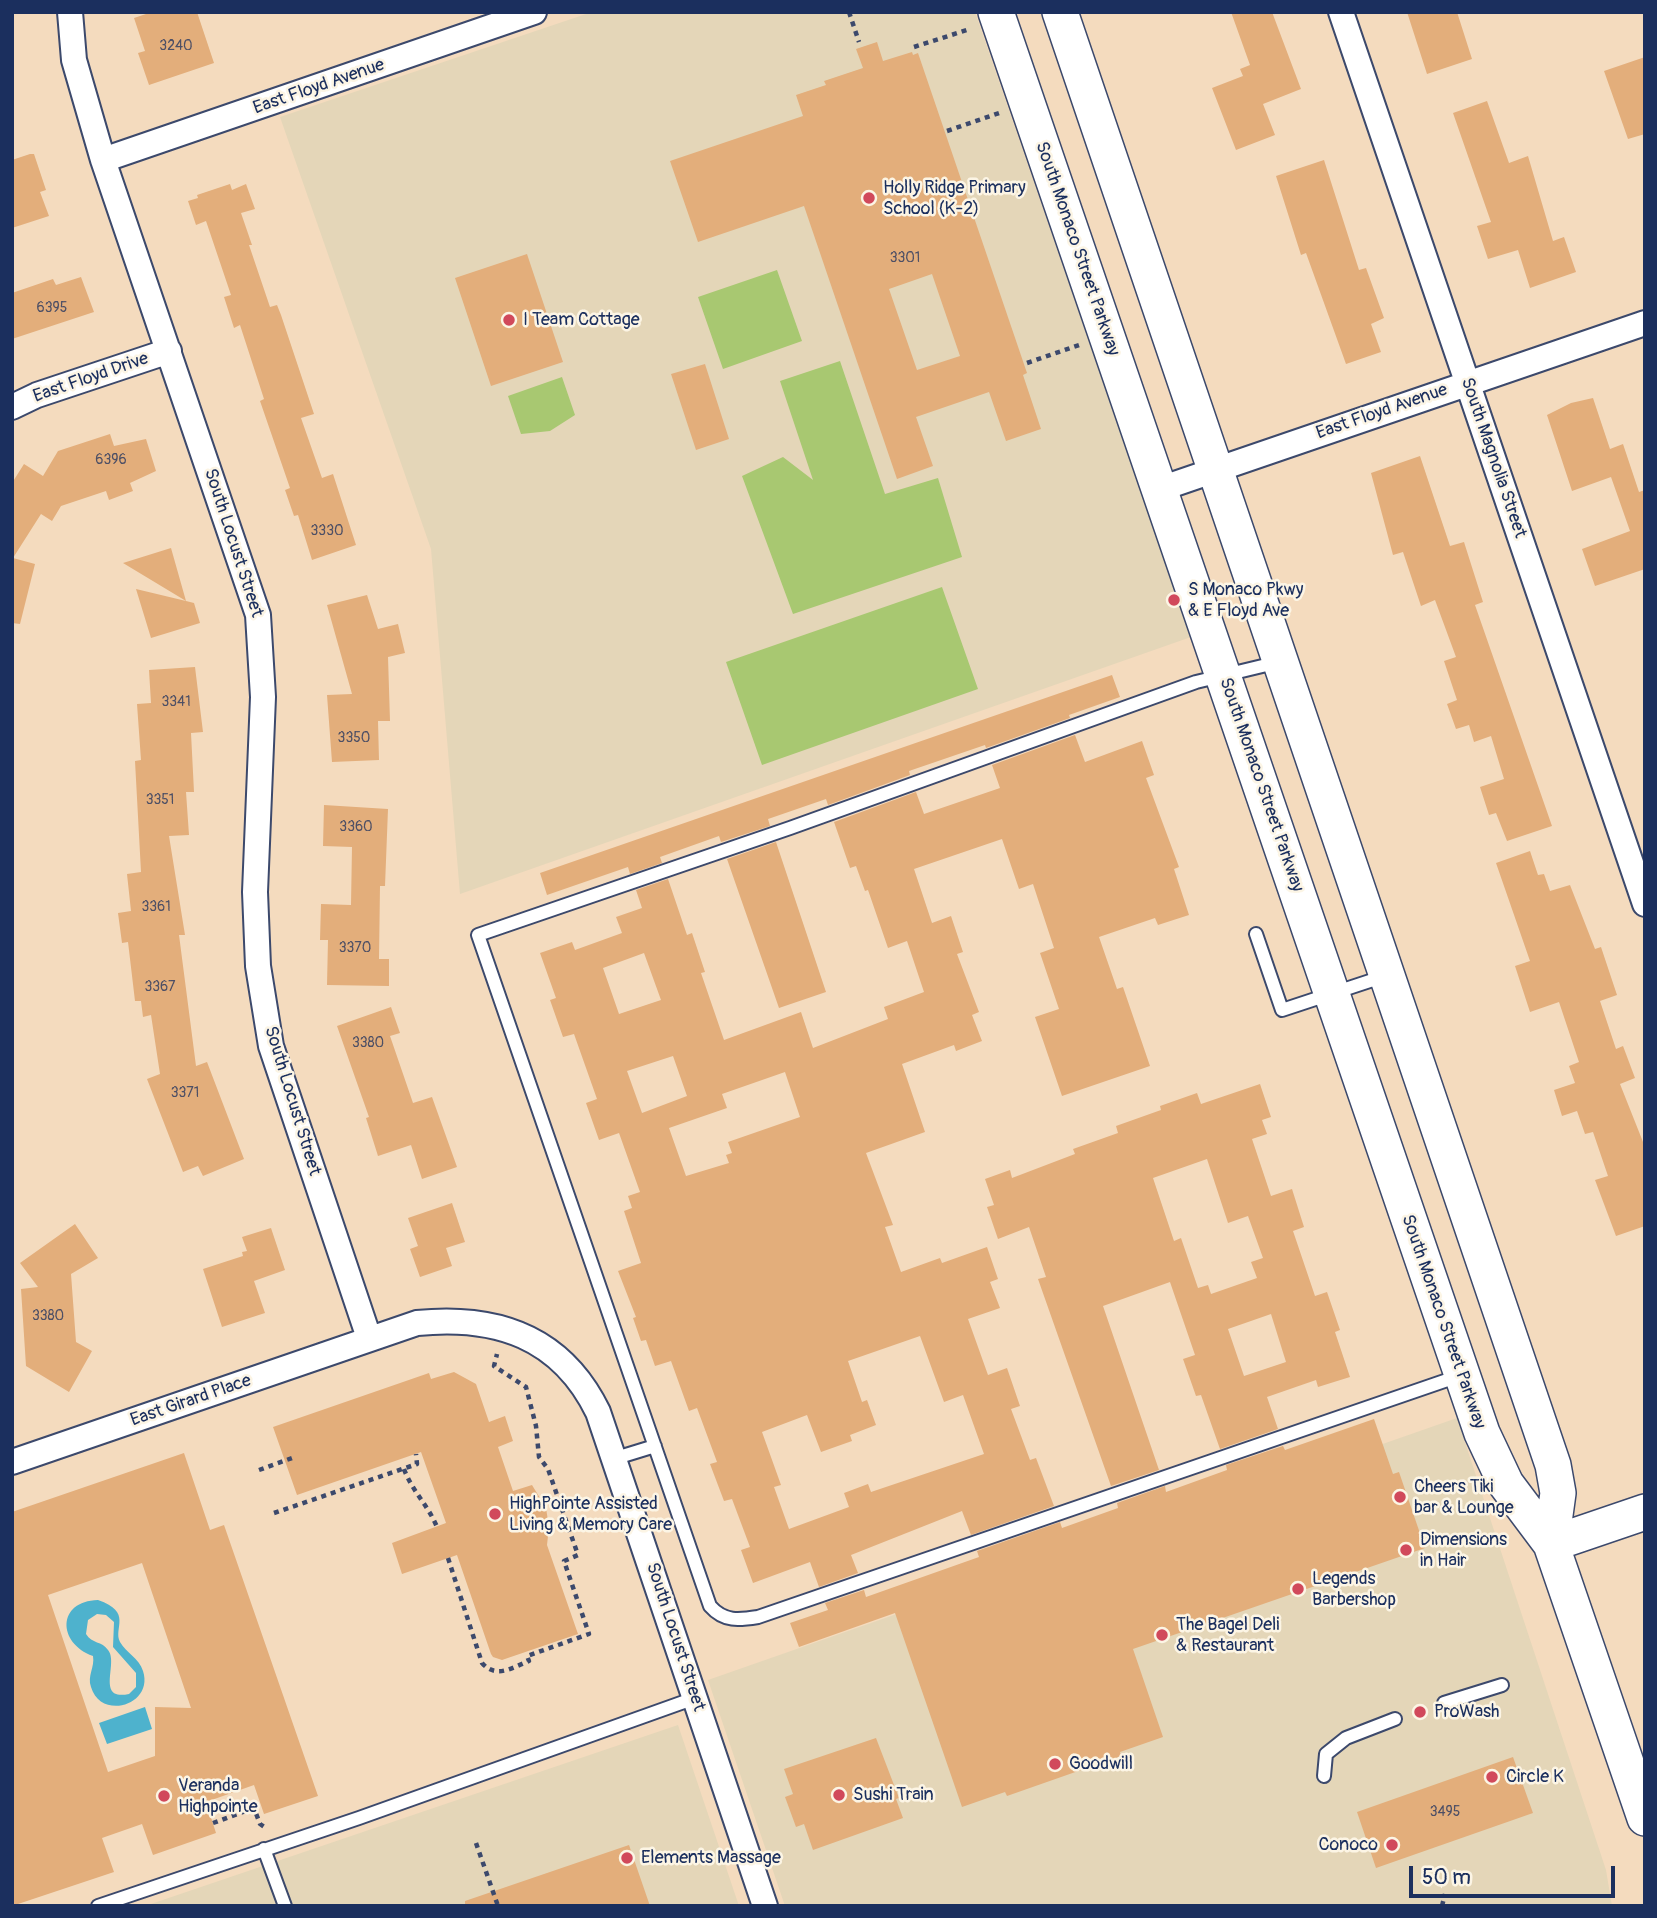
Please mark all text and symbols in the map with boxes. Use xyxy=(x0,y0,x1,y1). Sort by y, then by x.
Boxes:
house number: 3240 xyxy=(159,38,193,54)
street label: East Floyd Avenue xyxy=(250,54,388,120)
street label: South Monaco Street Parkway xyxy=(1030,139,1124,359)
place label: Holly Ridge Primary School (K-2) xyxy=(883,177,1026,220)
marker: Holly Ridge Primary School (K-2) xyxy=(861,190,877,206)
house number: 3301 xyxy=(890,250,920,266)
house number: 6395 xyxy=(37,300,67,316)
place label: I Team Cottage xyxy=(523,309,640,331)
marker: I Team Cottage xyxy=(501,312,517,328)
street label: East Floyd Drive xyxy=(30,348,152,408)
street label: South Magnolia Street xyxy=(1455,375,1531,541)
street label: East Floyd Avenue xyxy=(1313,379,1451,445)
house number: 6396 xyxy=(95,452,127,468)
street label: South Locust Street xyxy=(199,466,267,620)
house number: 3330 xyxy=(311,523,343,539)
place label: S Monaco Pkwy & E Floyd Ave xyxy=(1188,579,1303,622)
marker: S Monaco Pkwy & E Floyd Ave xyxy=(1166,592,1182,608)
street label: South Monaco Street Parkway xyxy=(1214,675,1308,895)
house number: 3341 xyxy=(161,694,191,710)
house number: 3350 xyxy=(338,730,370,746)
house number: 3351 xyxy=(146,792,174,808)
house number: 3360 xyxy=(339,819,373,835)
house number: 3361 xyxy=(141,899,171,915)
house number: 3370 xyxy=(339,940,371,956)
house number: 3367 xyxy=(144,979,176,995)
street label: South Locust Street xyxy=(259,1024,325,1178)
house number: 3380 xyxy=(352,1035,384,1051)
house number: 3371 xyxy=(171,1085,199,1101)
street label: South Monaco Street Parkway xyxy=(1396,1212,1490,1432)
house number: 3380 xyxy=(32,1308,64,1324)
street label: East Girard Place xyxy=(128,1370,254,1432)
place label: Cheers Tiki bar & Lounge xyxy=(1414,1476,1514,1518)
marker: Cheers Tiki bar & Lounge xyxy=(1392,1489,1408,1505)
place label: HighPointe Assisted Living & Memory Care xyxy=(509,1493,672,1536)
marker: HighPointe Assisted Living & Memory Care xyxy=(487,1506,503,1522)
place label: Dimensions in Hair xyxy=(1420,1529,1507,1572)
marker: Dimensions in Hair xyxy=(1398,1542,1414,1558)
street label: South Locust Street xyxy=(641,1560,709,1714)
place label: Legends Barbershop xyxy=(1312,1568,1396,1610)
marker: Legends Barbershop xyxy=(1290,1581,1306,1597)
place label: The Bagel Deli & Restaurant xyxy=(1176,1614,1280,1656)
marker: The Bagel Deli & Restaurant xyxy=(1154,1627,1170,1643)
place label: ProWash xyxy=(1434,1701,1500,1723)
marker: ProWash xyxy=(1412,1704,1428,1720)
place label: Goodwill xyxy=(1069,1753,1133,1775)
marker: Goodwill xyxy=(1047,1756,1063,1772)
place label: Circle K xyxy=(1506,1766,1564,1788)
marker: Circle K xyxy=(1484,1769,1500,1785)
place label: Veranda Highpointe xyxy=(178,1775,258,1817)
place label: Sushi Train xyxy=(853,1784,934,1806)
marker: Sushi Train xyxy=(831,1787,847,1803)
marker: Veranda Highpointe xyxy=(156,1788,172,1804)
house number: 3495 xyxy=(1430,1804,1460,1820)
place label: Conoco xyxy=(1318,1834,1378,1856)
marker: Conoco xyxy=(1384,1837,1400,1853)
place label: Elements Massage xyxy=(641,1847,781,1869)
marker: Elements Massage xyxy=(619,1850,635,1866)
scale bar xyxy=(1412,1852,1618,1896)
text: 50 m xyxy=(1422,1864,1471,1891)

